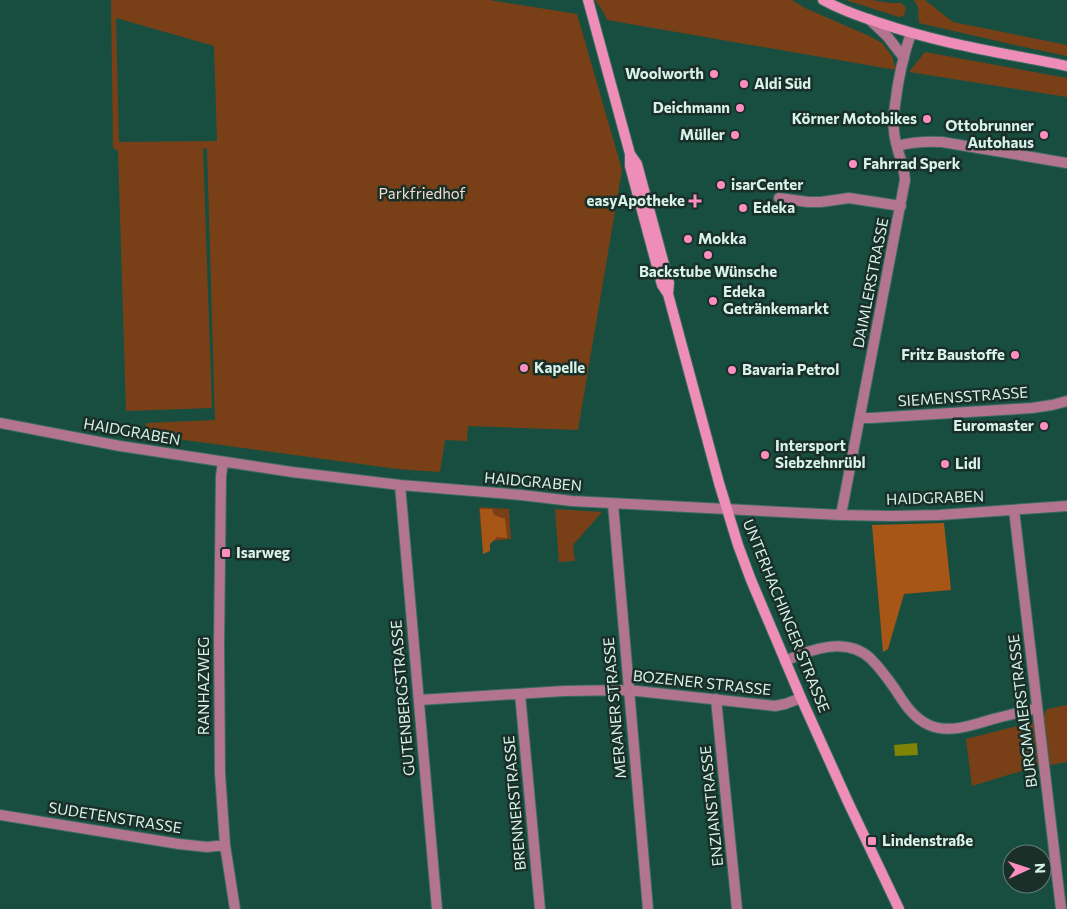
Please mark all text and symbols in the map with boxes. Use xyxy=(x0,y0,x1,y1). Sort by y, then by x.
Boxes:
place label: Woolworth xyxy=(625,64,704,82)
marker: Woolworth xyxy=(708,68,720,80)
place label: Aldi Süd xyxy=(754,74,811,92)
marker: Aldi Süd xyxy=(738,78,750,90)
place label: Deichmann xyxy=(653,98,730,116)
marker: Deichmann xyxy=(734,102,746,114)
place label: Körner Motobikes xyxy=(792,109,917,127)
marker: Körner Motobikes xyxy=(921,113,933,125)
place label: Ottobrunner Autohaus xyxy=(945,116,1034,151)
place label: Müller xyxy=(680,125,725,143)
marker: Müller xyxy=(729,129,741,141)
marker: Ottobrunner Autohaus xyxy=(1038,129,1050,141)
place label: Fahrrad Sperk xyxy=(863,154,961,172)
marker: Fahrrad Sperk xyxy=(847,158,859,170)
place label: isarCenter xyxy=(731,175,803,193)
marker: isarCenter xyxy=(715,179,727,191)
park label: Parkfriedhof xyxy=(378,184,466,202)
place label: easyApotheke xyxy=(587,191,685,209)
marker: easyApotheke xyxy=(689,195,701,207)
place label: Edeka xyxy=(753,198,795,216)
marker: Edeka xyxy=(737,202,749,214)
street label: DAIMLERSTRASSE xyxy=(849,216,891,349)
place label: Mokka xyxy=(698,229,747,247)
marker: Mokka xyxy=(682,233,694,245)
marker: Backstube Wünsche xyxy=(702,249,714,261)
place label: Backstube Wünsche xyxy=(639,262,777,280)
place label: Edeka Getränkemarkt xyxy=(723,282,829,317)
marker: Edeka Getränkemarkt xyxy=(707,295,719,307)
place label: Fritz Baustoffe xyxy=(901,345,1005,363)
marker: Fritz Baustoffe xyxy=(1009,349,1021,361)
place label: Kapelle xyxy=(534,358,585,376)
place label: Bavaria Petrol xyxy=(742,360,839,378)
marker: Kapelle xyxy=(518,362,530,374)
marker: Bavaria Petrol xyxy=(726,364,738,376)
street label: SIEMENSSTRASSE xyxy=(897,382,1029,410)
street label: HAIDGRABEN xyxy=(82,414,182,448)
place label: Euromaster xyxy=(953,416,1034,434)
marker: Euromaster xyxy=(1038,420,1050,432)
place label: Intersport Siebzehnrübl xyxy=(775,436,866,471)
marker: Intersport Siebzehnrübl xyxy=(759,449,771,461)
place label: Lidl xyxy=(955,454,981,472)
marker: Lidl xyxy=(939,458,951,470)
street label: HAIDGRABEN xyxy=(483,468,583,494)
street label: HAIDGRABEN xyxy=(886,486,984,508)
street label: UNTERHACHINGER STRASSE xyxy=(740,516,834,715)
place label: Isarweg xyxy=(236,543,290,561)
marker: Isarweg xyxy=(220,547,232,559)
street label: GUTENBERGSTRASSE xyxy=(386,619,418,777)
street label: BURGMAIERSTRASSE xyxy=(1004,633,1040,789)
street label: RANHAZWEG xyxy=(194,637,212,735)
street label: MERANER STRASSE xyxy=(599,637,629,780)
street label: BOZENER STRASSE xyxy=(632,666,772,698)
street label: BRENNERSTRASSE xyxy=(499,735,529,871)
street label: ENZIANSTRASSE xyxy=(696,745,726,867)
street label: SUDETENSTRASSE xyxy=(47,798,183,836)
place label: Lindenstraße xyxy=(882,831,973,849)
marker: Lindenstraße xyxy=(866,835,878,847)
north arrow xyxy=(1002,844,1052,894)
text: N xyxy=(1032,863,1049,874)

